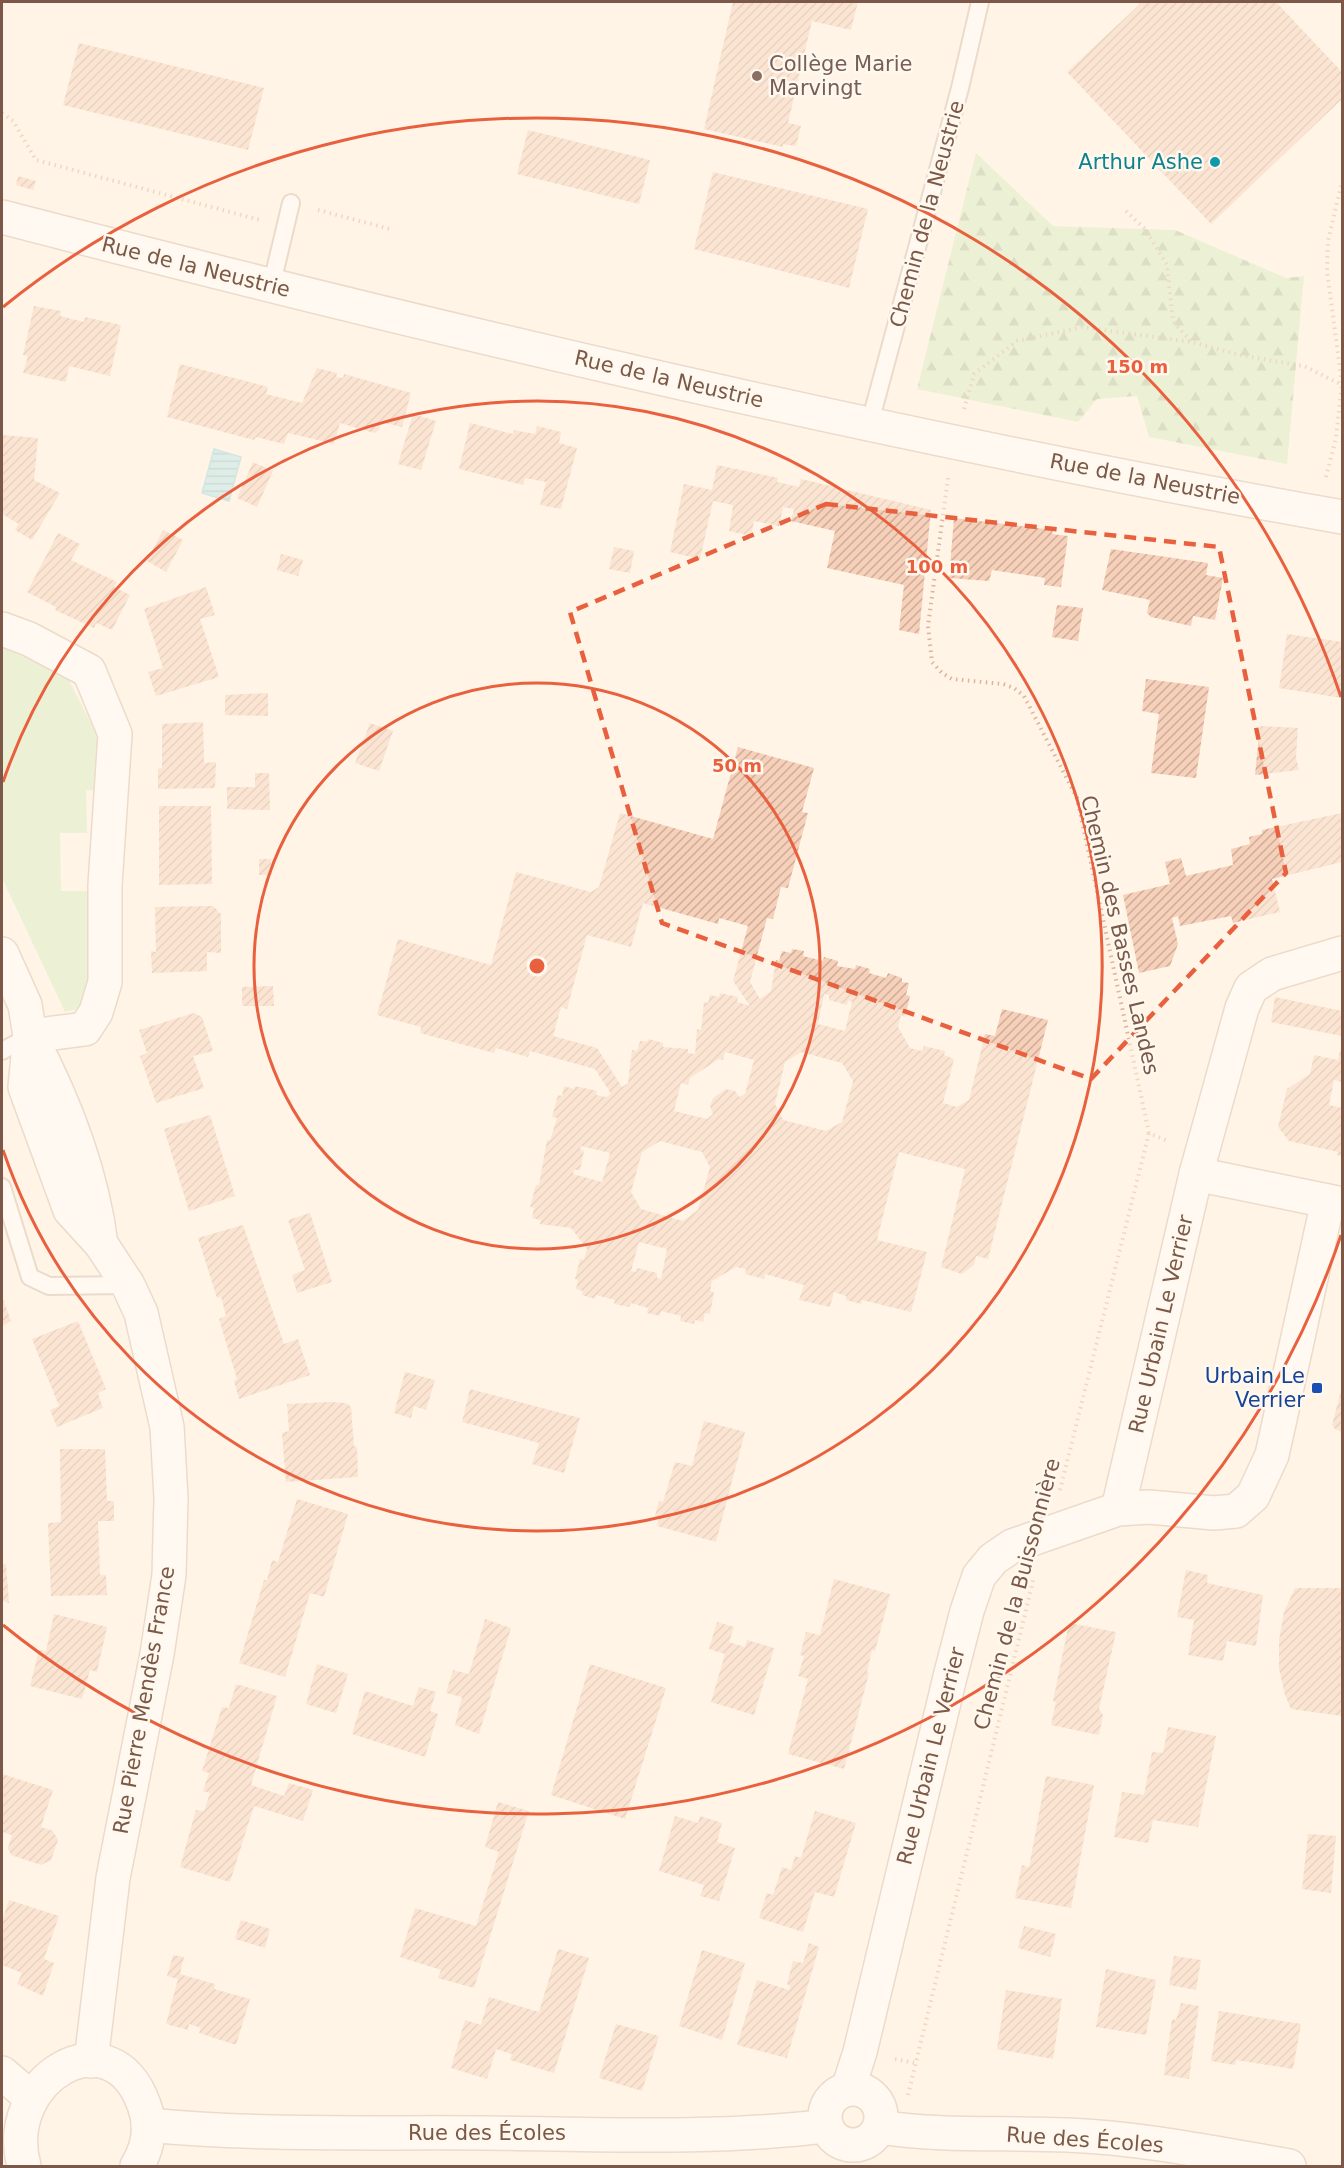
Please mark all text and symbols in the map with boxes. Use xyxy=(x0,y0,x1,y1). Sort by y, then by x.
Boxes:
place label: Collège Marie Marvingt xyxy=(769,52,912,100)
marker: Collège Marie Marvingt xyxy=(750,69,764,83)
street label: Chemin de la Neustrie xyxy=(885,98,969,330)
place label: Arthur Ashe xyxy=(1078,150,1203,174)
marker: Arthur Ashe xyxy=(1208,155,1222,169)
street label: Rue de la Neustrie xyxy=(99,232,293,302)
street label: Rue de la Neustrie xyxy=(572,346,766,412)
text: 150 m xyxy=(1106,356,1168,377)
street label: Rue de la Neustrie xyxy=(1048,449,1242,509)
text: 100 m xyxy=(906,556,968,577)
text: 50 m xyxy=(712,755,762,776)
street label: Chemin des Basses Landes xyxy=(1076,793,1164,1077)
centre of rings xyxy=(527,956,547,976)
street label: Rue Urbain Le Verrier xyxy=(1124,1212,1198,1436)
place label: Urbain Le Verrier xyxy=(1205,1364,1305,1412)
marker: Urbain Le Verrier xyxy=(1310,1381,1324,1395)
street label: Chemin de la Buissonnière xyxy=(969,1456,1065,1732)
street label: Rue Pierre Mendès France xyxy=(109,1564,179,1836)
street label: Rue Urbain Le Verrier xyxy=(892,1644,970,1867)
street label: Rue des Écoles xyxy=(408,2120,566,2145)
street label: Rue des Écoles xyxy=(1005,2122,1165,2157)

